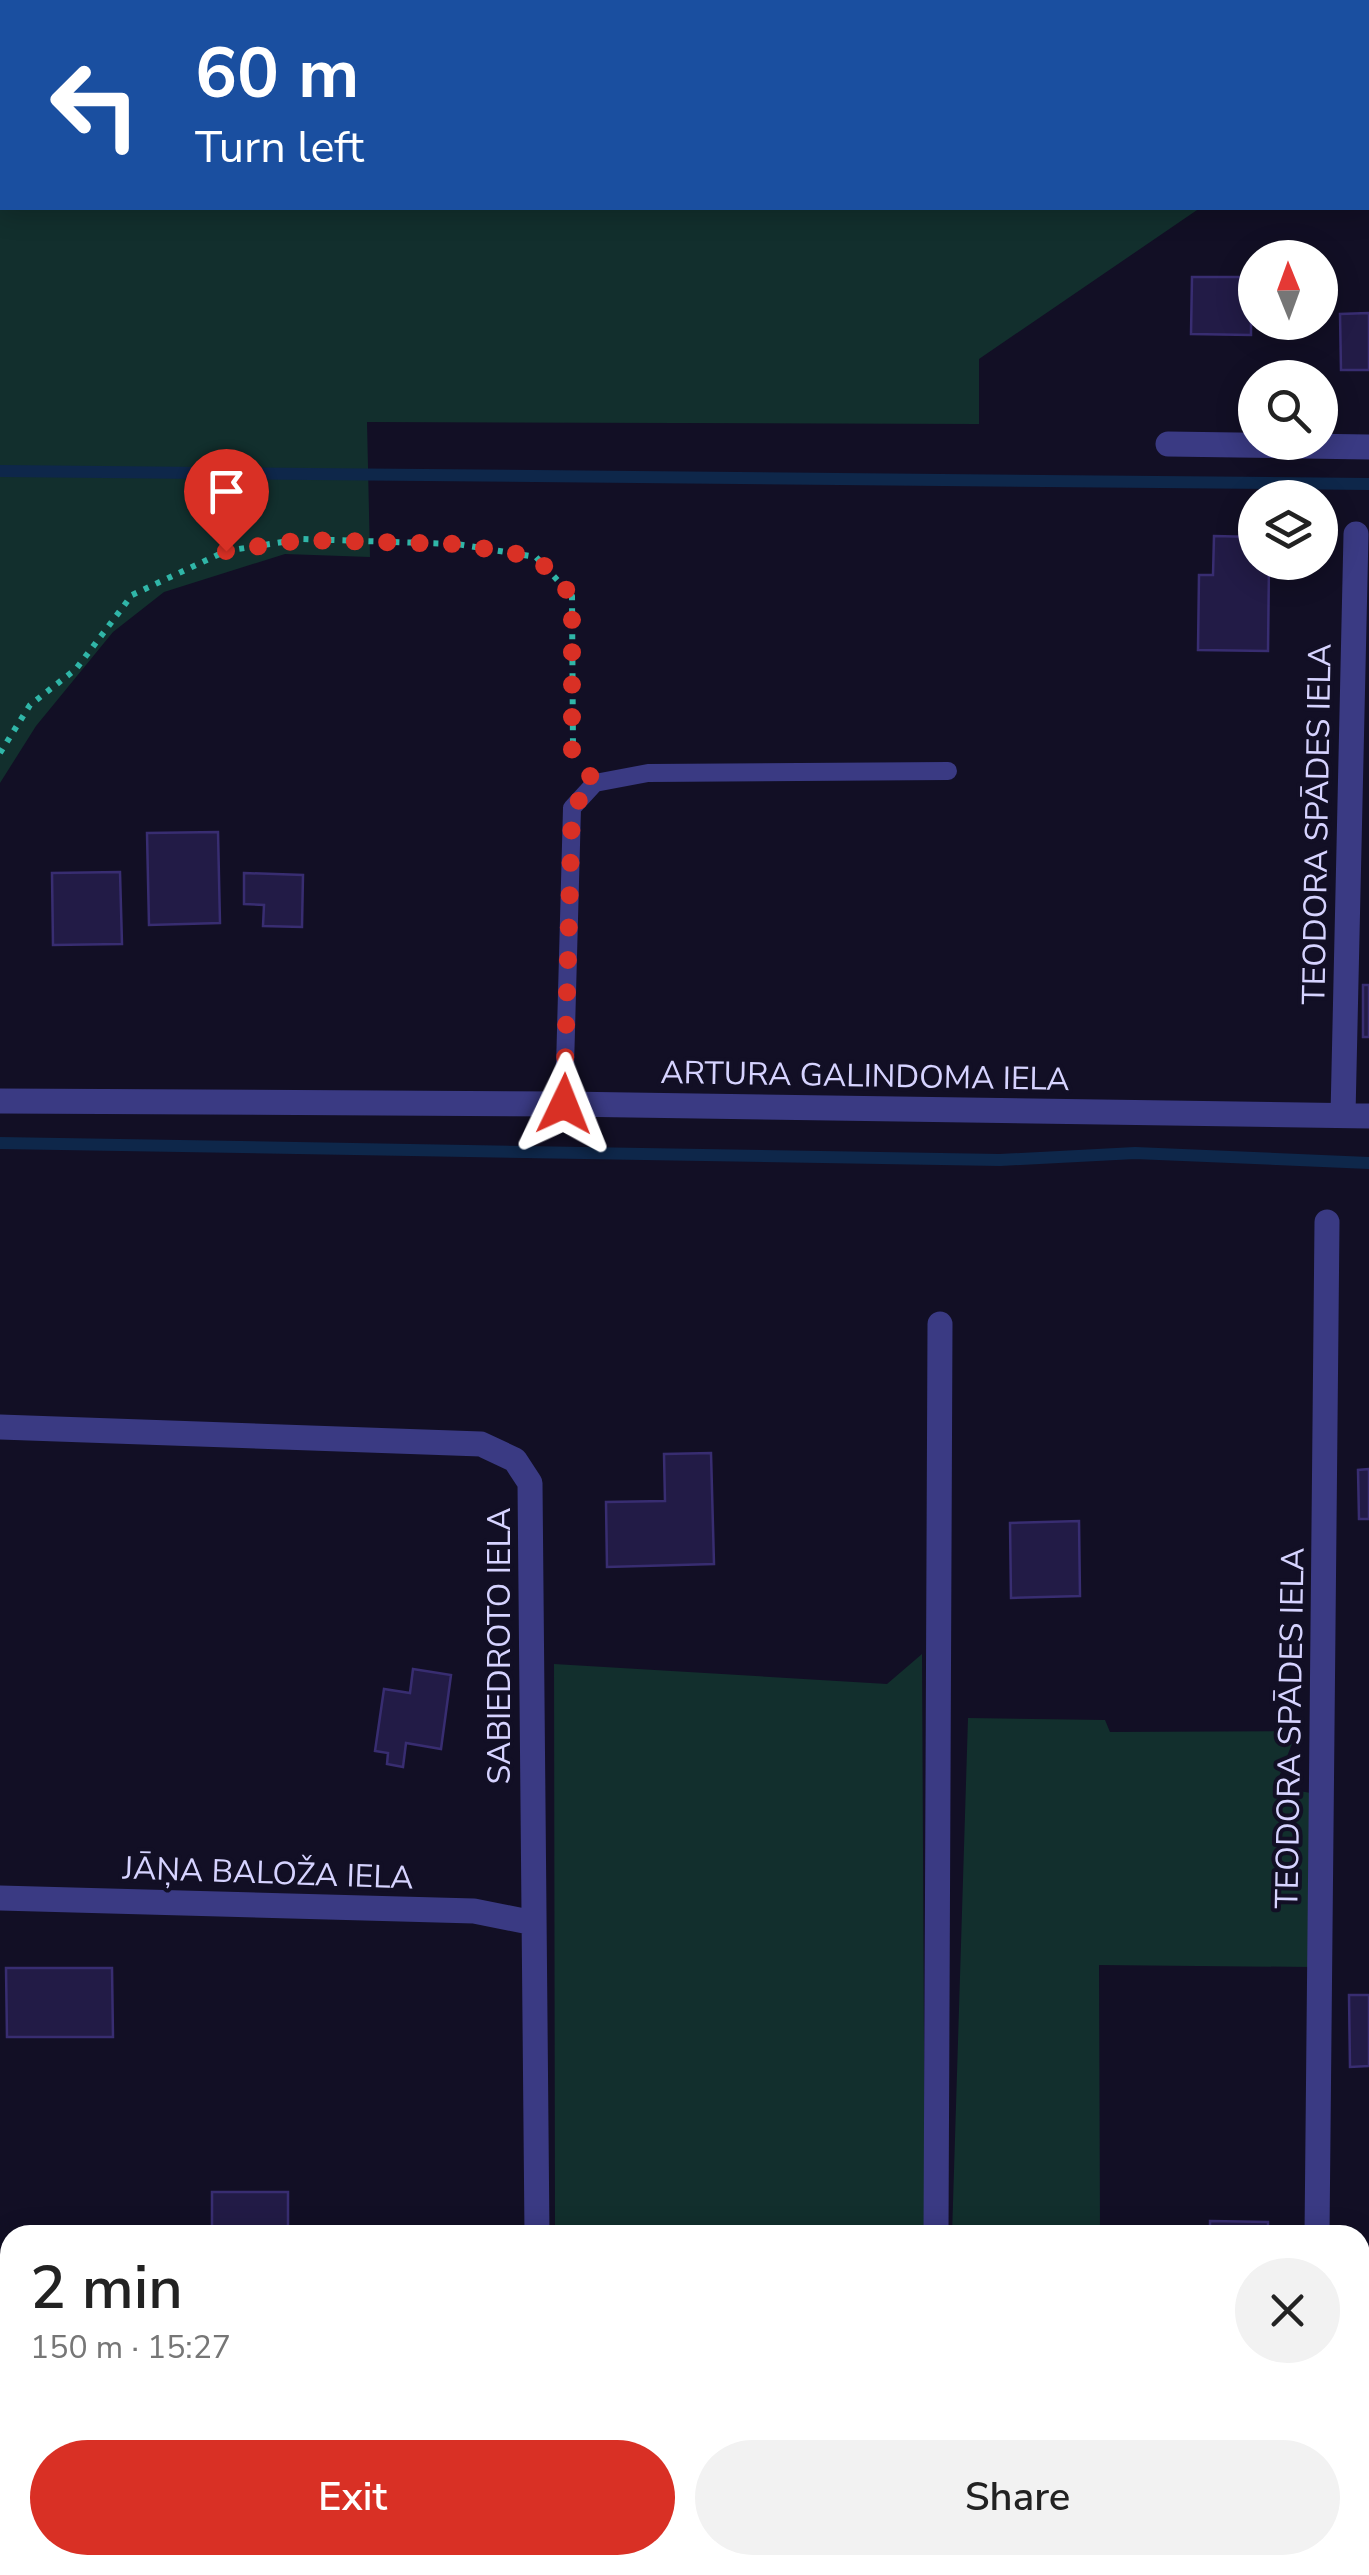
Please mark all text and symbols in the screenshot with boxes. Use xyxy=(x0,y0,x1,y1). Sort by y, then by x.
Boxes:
text: 60 m xyxy=(195,26,359,122)
icon: left xyxy=(30,40,160,170)
text: Turn left xyxy=(195,117,364,178)
north arrow xyxy=(1238,240,1338,340)
map controls xyxy=(1238,240,1338,580)
button: search xyxy=(1238,360,1338,460)
pin xyxy=(184,449,269,552)
icon: arrive xyxy=(199,464,254,519)
button: layers xyxy=(1238,480,1338,580)
street label: TEODORA SPĀDES IELA xyxy=(1292,643,1342,1005)
street label: ARTURA GALINDOMA IELA xyxy=(660,1051,1070,1101)
position arrow xyxy=(512,1052,616,1156)
street label: SABIEDROTO IELA xyxy=(478,1507,521,1785)
street label: TEODORA SPĀDES IELA xyxy=(1265,1547,1315,1909)
street label: JĀŅA BALOŽA IELA xyxy=(121,1846,414,1900)
text: 2 min xyxy=(30,2247,183,2329)
button: close xyxy=(1235,2258,1340,2363)
text: 150 m · 15:27 xyxy=(30,2326,231,2369)
button: Exit xyxy=(30,2440,675,2555)
button: Share xyxy=(695,2440,1340,2555)

